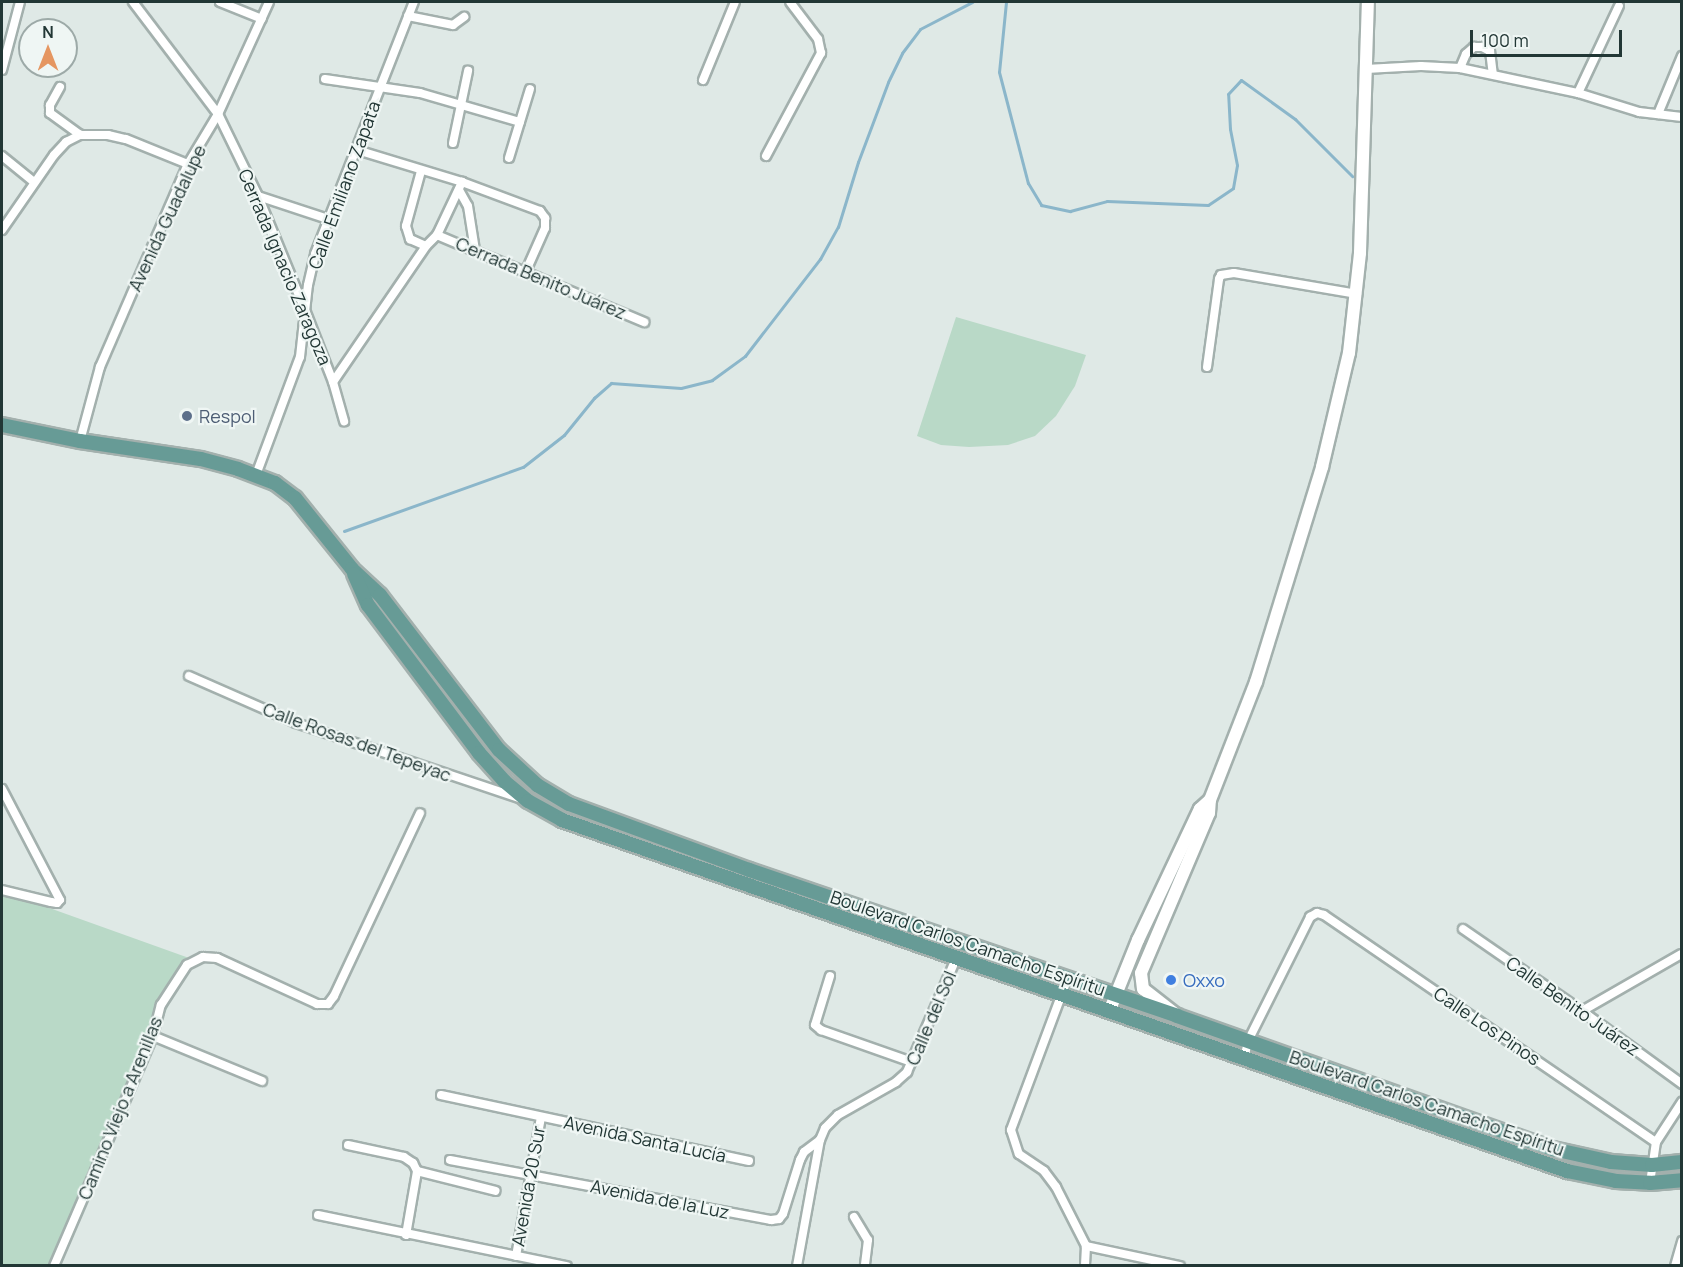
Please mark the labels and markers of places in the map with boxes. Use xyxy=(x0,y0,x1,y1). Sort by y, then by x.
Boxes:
place label: Respol xyxy=(199,405,256,427)
marker: Respol xyxy=(180,409,194,423)
place label: Oxxo xyxy=(1183,969,1225,991)
marker: Oxxo xyxy=(1164,973,1178,987)

